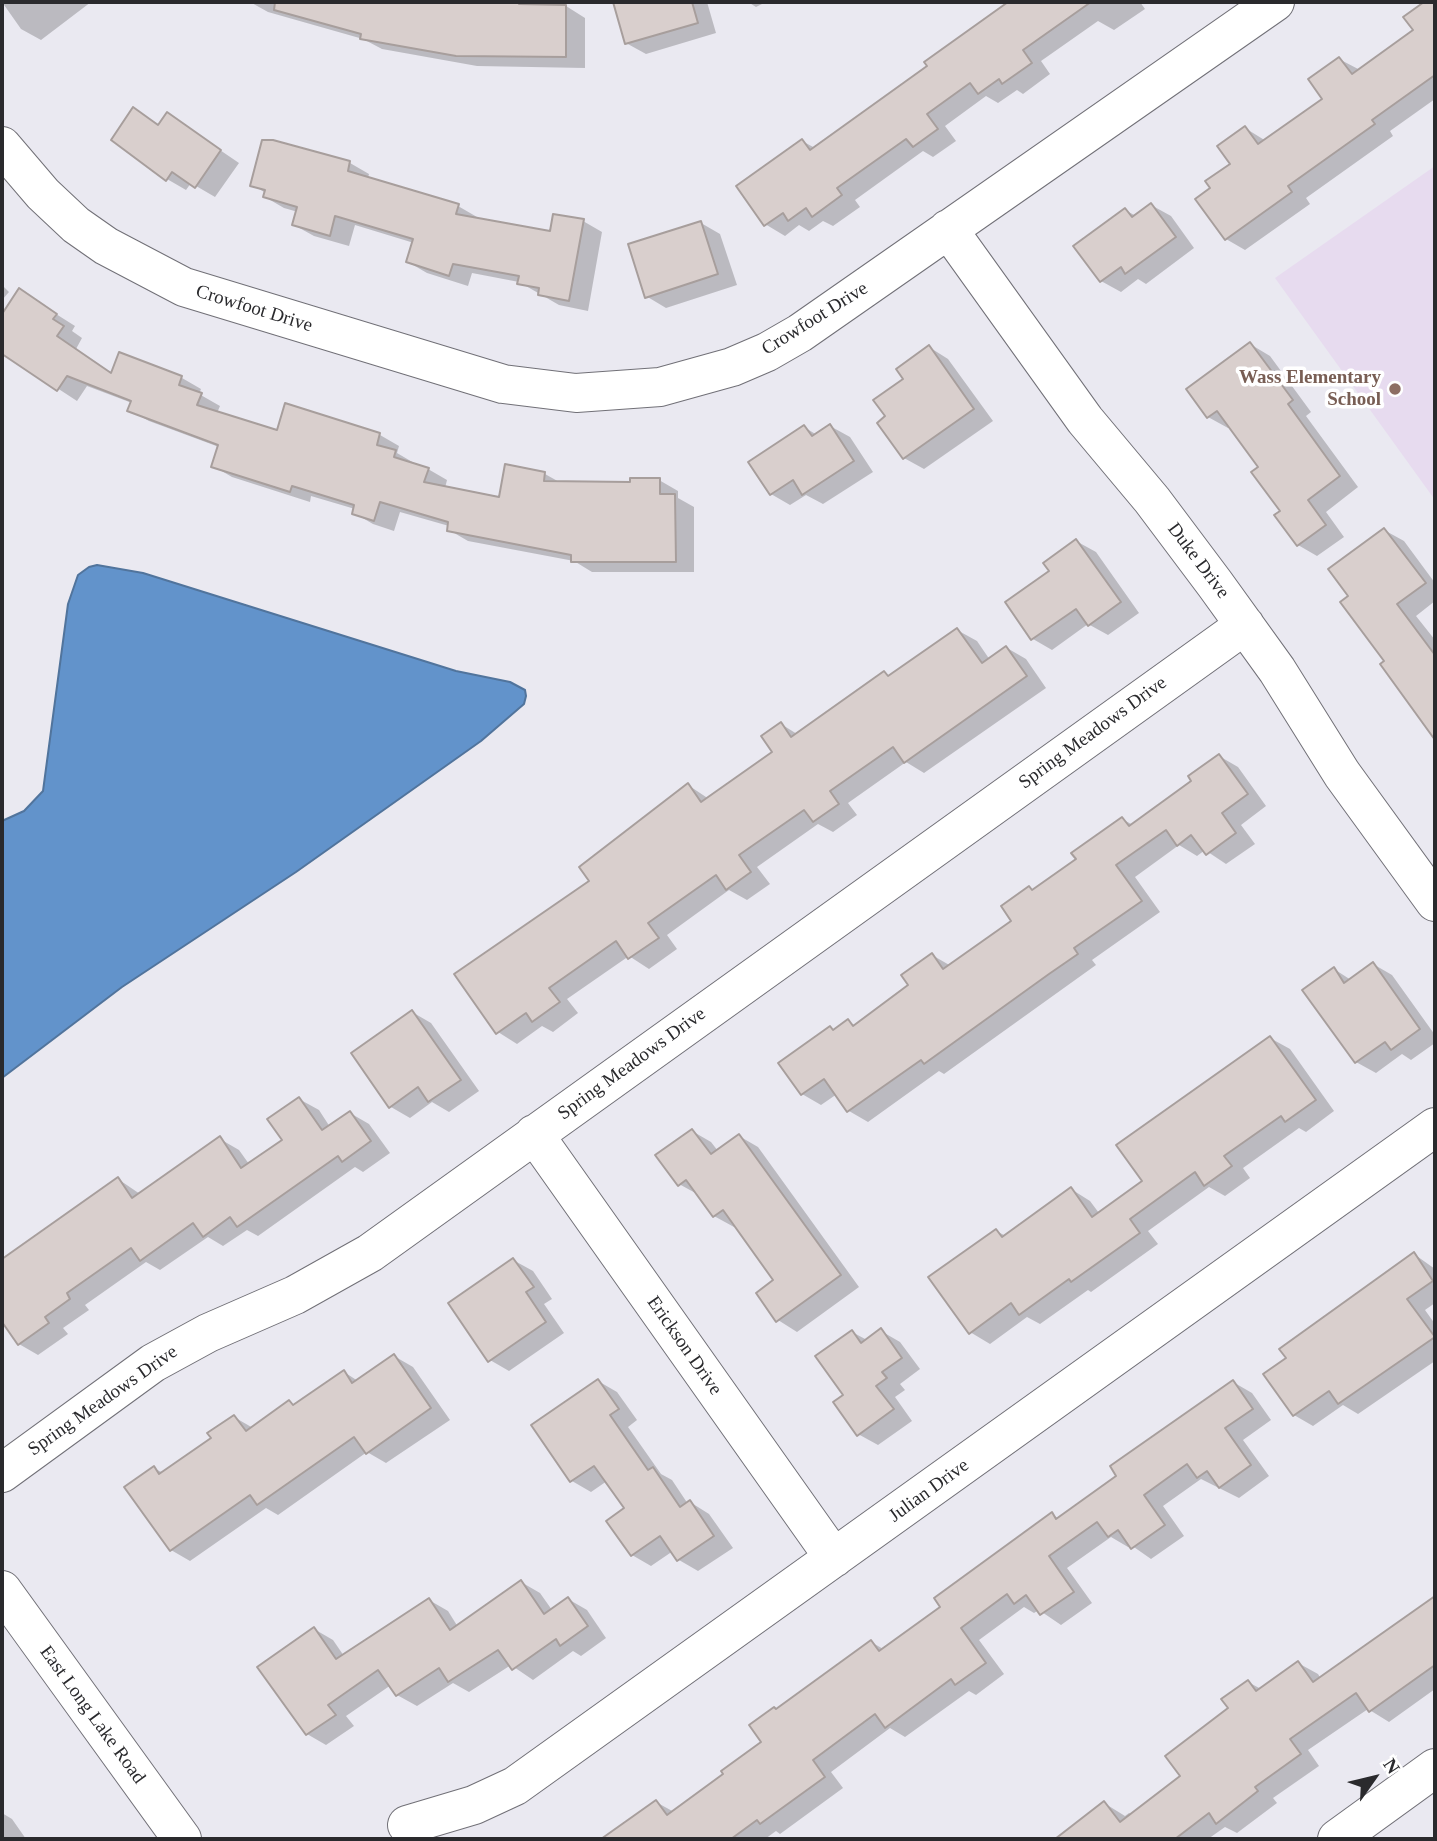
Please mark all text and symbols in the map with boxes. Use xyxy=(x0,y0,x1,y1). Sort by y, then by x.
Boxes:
street label: Crowfoot Drive xyxy=(758,277,872,361)
street label: Crowfoot Drive xyxy=(193,280,315,338)
place label: Wass Elementary School xyxy=(1239,367,1381,411)
marker: Wass Elementary School xyxy=(1387,381,1403,397)
street label: Duke Drive xyxy=(1162,519,1234,603)
street label: Spring Meadows Drive xyxy=(1015,672,1171,794)
street label: Spring Meadows Drive xyxy=(554,1003,710,1125)
street label: Erickson Drive xyxy=(642,1292,726,1400)
street label: Spring Meadows Drive xyxy=(24,1341,182,1461)
street label: Julian Drive xyxy=(885,1454,973,1528)
street label: East Long Lake Road xyxy=(34,1641,150,1789)
north arrow xyxy=(1339,1743,1409,1813)
text: N xyxy=(1379,1754,1404,1778)

